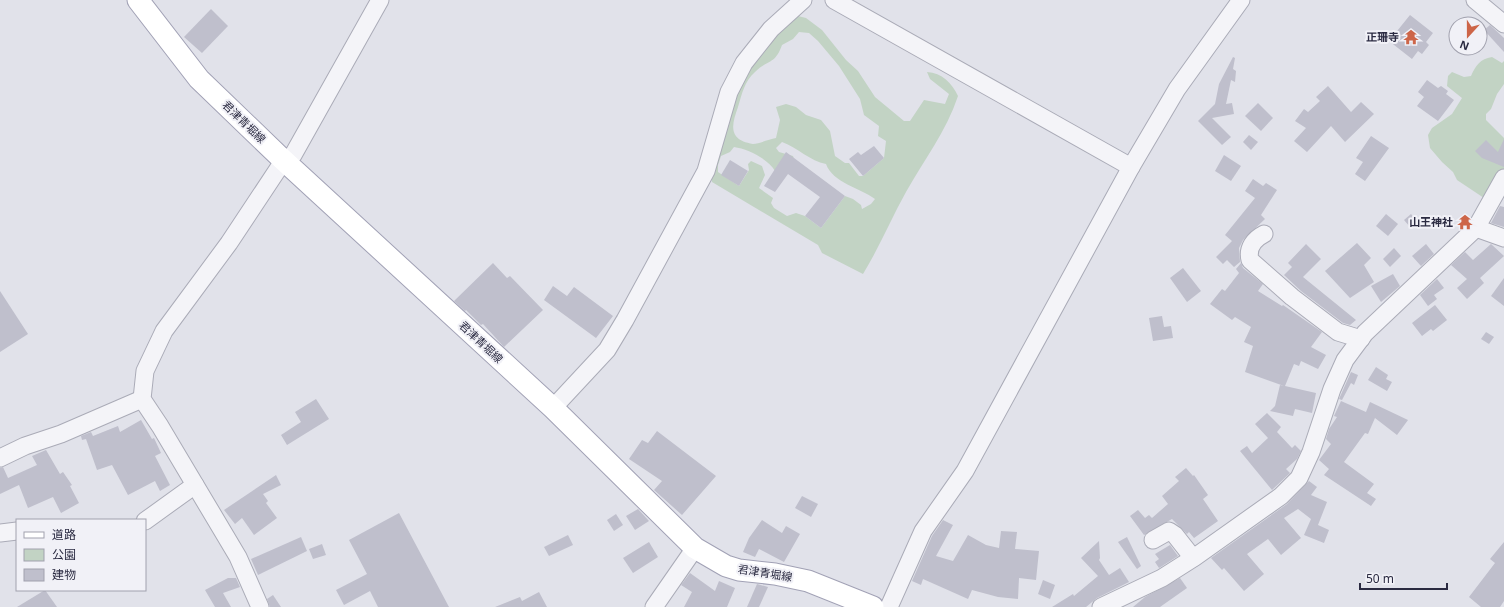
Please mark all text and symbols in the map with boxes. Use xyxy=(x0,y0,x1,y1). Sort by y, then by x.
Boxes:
north arrow xyxy=(1448,16,1488,56)
temple icon: 正珊寺 xyxy=(1402,28,1420,46)
place label: 正珊寺 xyxy=(1366,29,1399,44)
text: N xyxy=(1457,37,1471,54)
street label: 君津青堀線 xyxy=(219,97,269,146)
temple icon: 山王神社 xyxy=(1456,213,1474,231)
place label: 山王神社 xyxy=(1409,214,1453,229)
street label: 君津青堀線 xyxy=(456,317,507,366)
legend xyxy=(16,519,146,591)
text: 道路 xyxy=(52,526,76,543)
text: 公園 xyxy=(52,546,76,563)
street label: 君津青堀線 xyxy=(737,561,793,584)
scale bar xyxy=(1360,565,1447,591)
text: 建物 xyxy=(52,566,76,583)
text: 50 m xyxy=(1366,570,1394,587)

